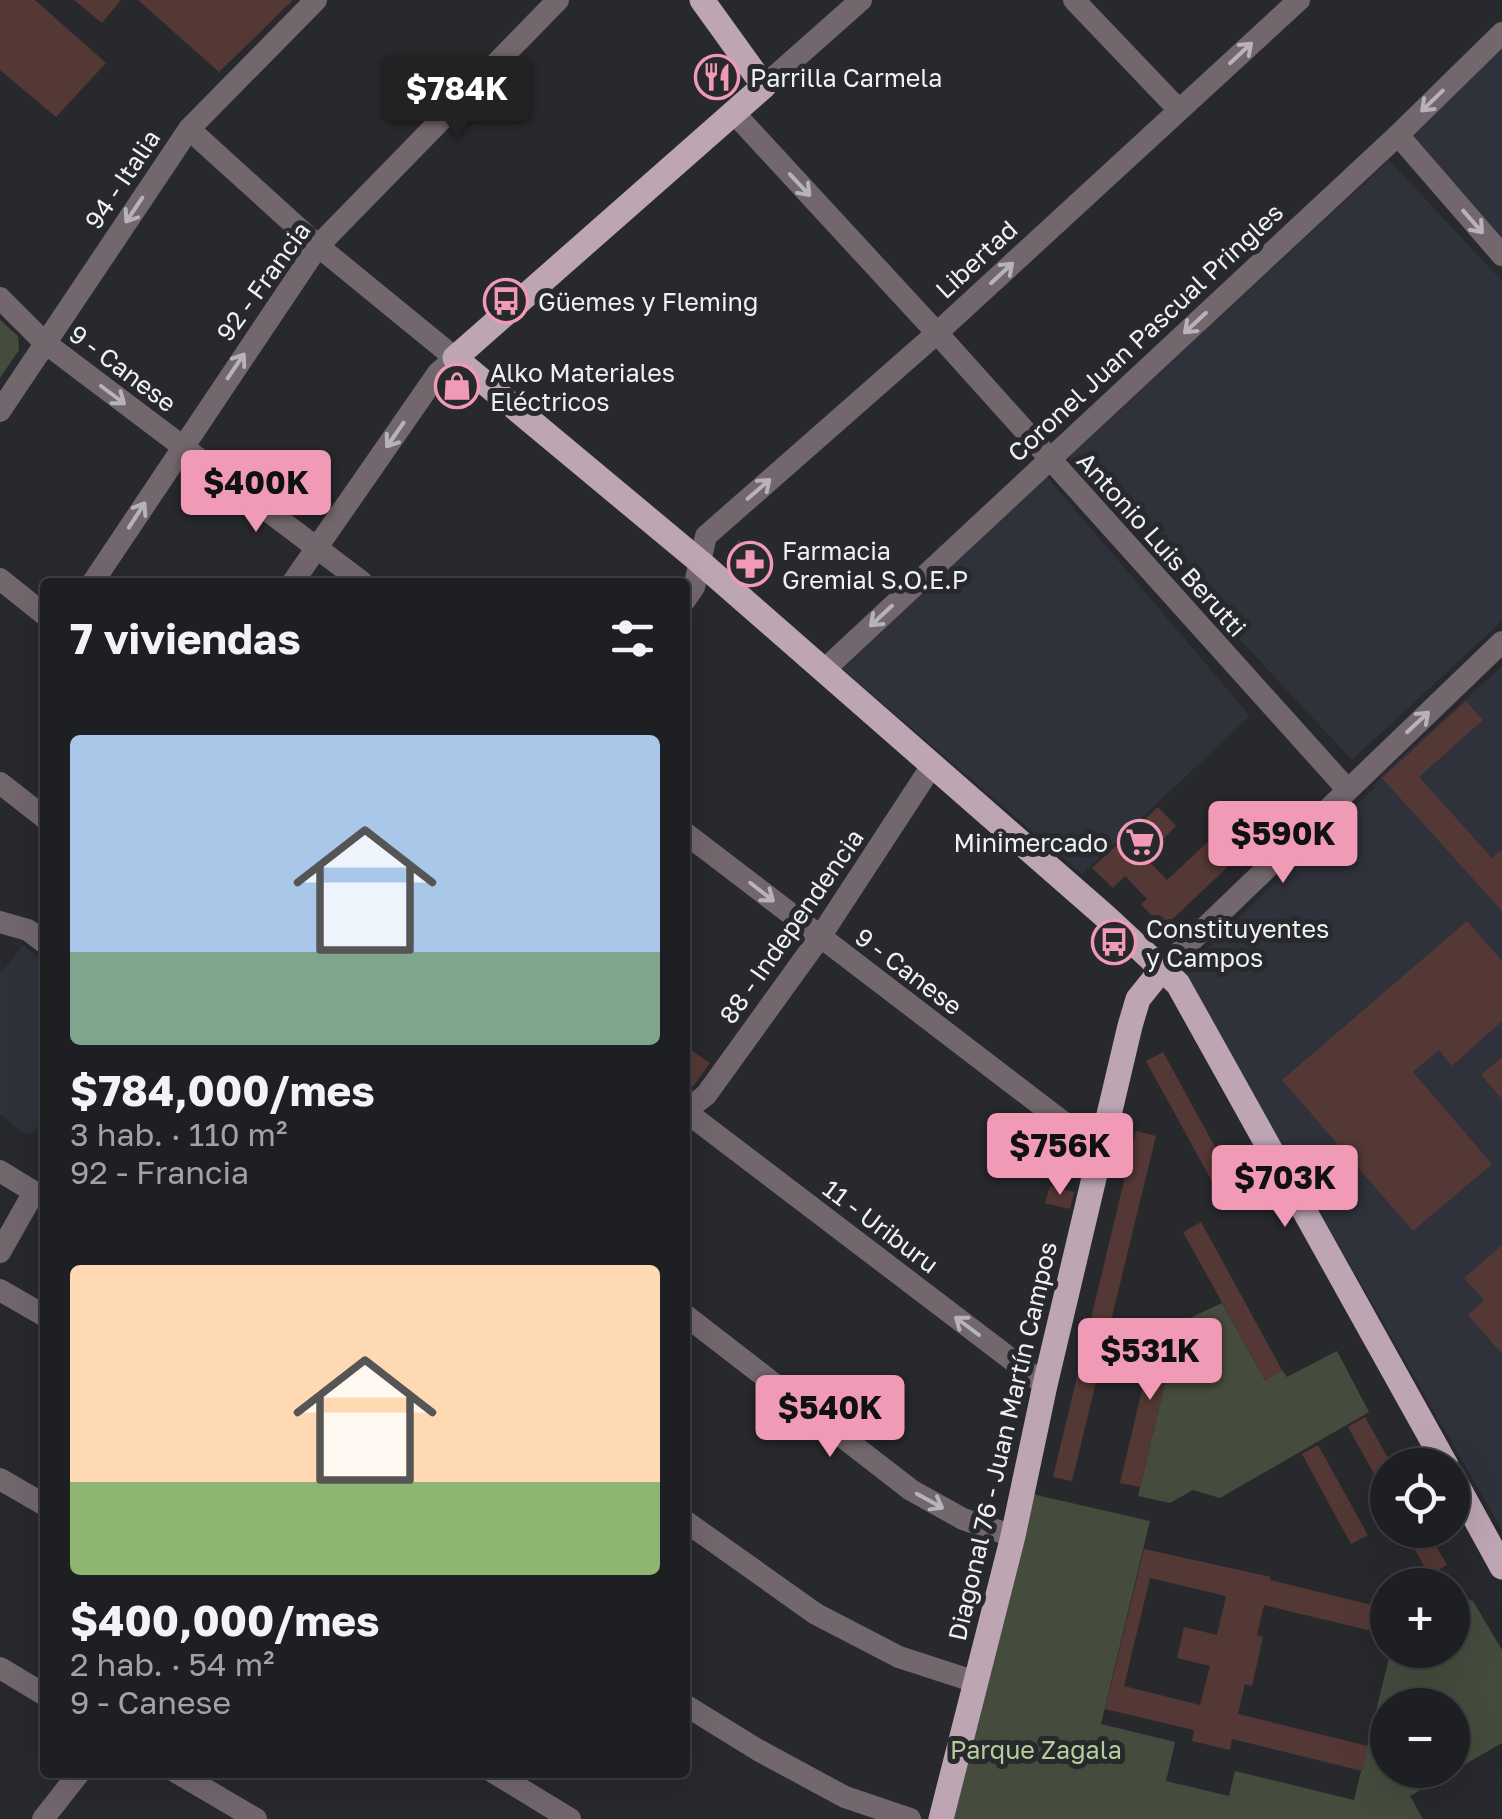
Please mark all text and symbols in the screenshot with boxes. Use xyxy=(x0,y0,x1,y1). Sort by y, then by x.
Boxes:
one-way arrow xyxy=(1228,42,1253,65)
restaurant icon: Parrilla Carmela xyxy=(694,54,740,100)
pin: $784K xyxy=(387,56,527,141)
place label: Parrilla Carmela xyxy=(750,62,942,93)
text: $784K xyxy=(406,69,508,107)
one-way arrow xyxy=(1421,89,1445,113)
street label: 94 - Italia xyxy=(78,123,166,235)
one-way arrow xyxy=(788,172,811,197)
one-way arrow xyxy=(124,195,145,223)
street label: Coronel Juan Pascual Pringles xyxy=(1001,196,1289,468)
one-way arrow xyxy=(1461,209,1484,234)
street label: Libertad xyxy=(929,213,1023,305)
street label: 92 - Francia xyxy=(209,215,317,347)
one-way arrow xyxy=(989,262,1014,285)
bus stop icon: Güemes y Fleming xyxy=(483,278,529,324)
place label: Güemes y Fleming xyxy=(538,286,758,317)
one-way arrow xyxy=(1184,311,1208,335)
street label: 9 - Canese xyxy=(63,318,183,418)
one-way arrow xyxy=(225,353,246,381)
place label: Alko Materiales Eléctricos xyxy=(490,357,675,417)
shop icon: Alko Materiales Eléctricos xyxy=(434,363,480,409)
one-way arrow xyxy=(99,384,126,405)
one-way arrow xyxy=(385,420,406,448)
street label: Antonio Luis Berutti xyxy=(1071,445,1253,643)
pin: $400K xyxy=(186,450,326,535)
text: $400K xyxy=(203,463,309,501)
one-way arrow xyxy=(746,478,771,501)
one-way arrow xyxy=(127,501,148,529)
place label: Farmacia Gremial S.O.E.P xyxy=(782,535,968,595)
pharmacy icon: Farmacia Gremial S.O.E.P xyxy=(727,541,773,587)
one-way arrow xyxy=(869,605,894,628)
icon: filters xyxy=(605,611,660,666)
text: 7 viviendas xyxy=(70,613,301,663)
one-way arrow xyxy=(1405,711,1430,734)
icon: home xyxy=(275,800,455,980)
pin: $590K xyxy=(1213,801,1353,886)
text: $590K xyxy=(1230,814,1336,852)
supermarket icon: Minimercado xyxy=(1117,819,1163,865)
street label: 88 - Independencia xyxy=(712,823,870,1029)
place label: Minimercado xyxy=(953,827,1108,858)
one-way arrow xyxy=(748,882,775,903)
place label: Constituyentes y Campos xyxy=(1146,913,1329,973)
bus stop icon: Constituyentes y Campos xyxy=(1091,919,1137,965)
street label: 9 - Canese xyxy=(849,921,969,1021)
text: $784,000/mes xyxy=(70,1065,375,1115)
pin: $756K xyxy=(990,1113,1130,1198)
text: 3 hab. · 110 m² xyxy=(70,1115,287,1153)
text: $756K xyxy=(1009,1126,1111,1164)
pin: $703K xyxy=(1215,1145,1355,1230)
text: 92 - Francia xyxy=(70,1153,249,1191)
text: $703K xyxy=(1234,1158,1336,1196)
street label: 11 - Uriburu xyxy=(817,1173,945,1279)
street label: Diagonal 76 - Juan Martín Campos xyxy=(941,1238,1063,1644)
one-way arrow xyxy=(954,1316,981,1337)
pin: $531K xyxy=(1080,1318,1220,1403)
icon: home xyxy=(275,1330,455,1510)
text: $531K xyxy=(1100,1331,1200,1369)
pin: $540K xyxy=(760,1375,900,1460)
text: $540K xyxy=(778,1388,882,1426)
map controls xyxy=(1370,1448,1470,1788)
button: locate xyxy=(1370,1448,1470,1548)
one-way arrow xyxy=(915,1491,944,1511)
button: + xyxy=(1370,1568,1470,1668)
text: $400,000/mes xyxy=(70,1595,380,1645)
text: 2 hab. · 54 m² xyxy=(70,1645,274,1683)
text: 9 - Canese xyxy=(70,1683,231,1721)
button: − xyxy=(1370,1688,1470,1788)
park label: Parque Zagala xyxy=(950,1734,1122,1765)

